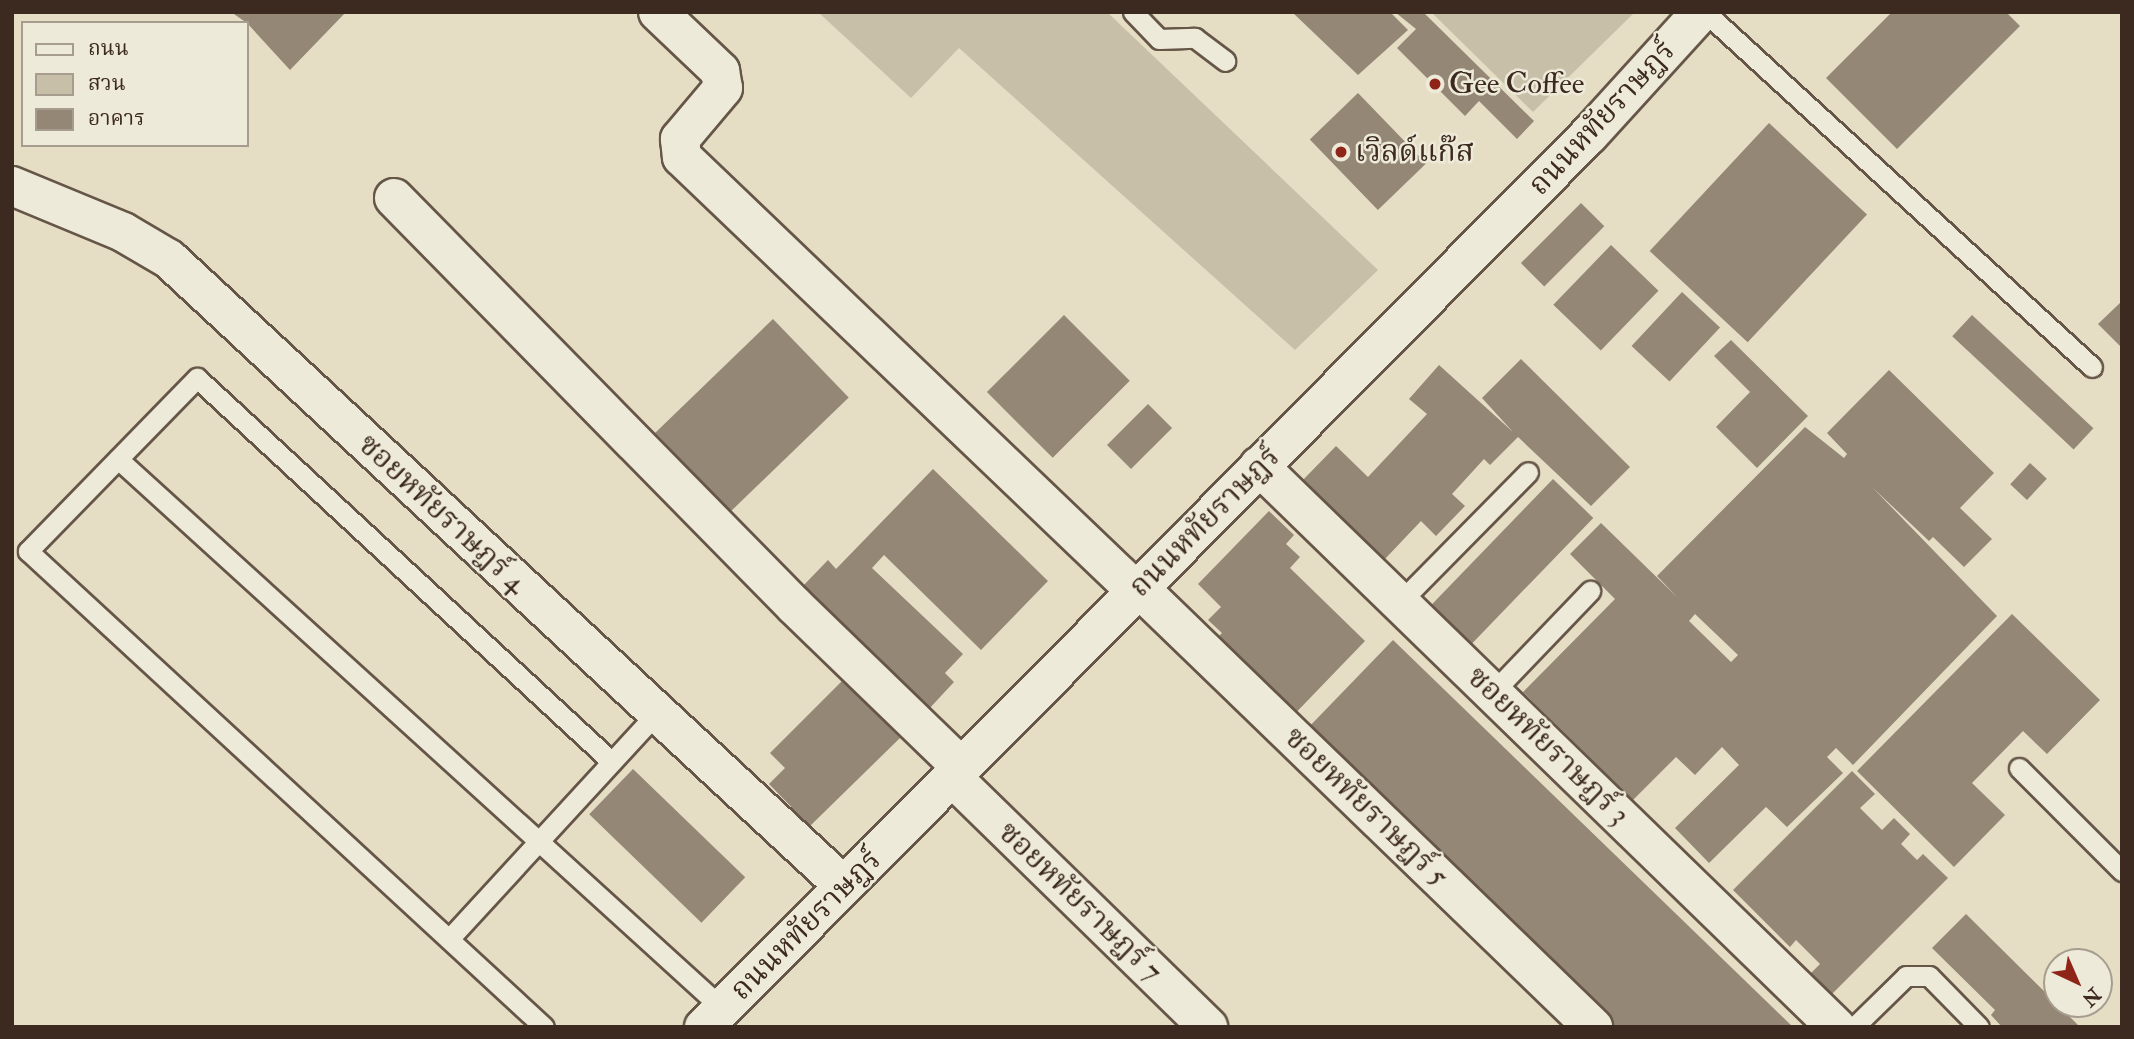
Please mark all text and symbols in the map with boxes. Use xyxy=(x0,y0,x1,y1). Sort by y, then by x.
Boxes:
legend xyxy=(21,21,248,147)
street label: ถนนหทัยราษฎร์ xyxy=(1521,33,1683,203)
text: ถนน xyxy=(88,35,129,62)
place label: Gee Coffee xyxy=(1449,66,1584,102)
text: สวน xyxy=(88,70,126,97)
marker: Gee Coffee xyxy=(1427,76,1443,92)
text: อาคาร xyxy=(88,105,145,132)
place label: เวิลด์แก๊ส xyxy=(1355,134,1474,170)
marker: เวิลด์แก๊ส xyxy=(1333,144,1349,160)
street label: ซอยหทัยราษฎร์ 4 xyxy=(350,427,534,601)
street label: ถนนหทัยราษฎร์ xyxy=(1122,439,1288,605)
street label: ซอยหทัยราษฎร์ 3 xyxy=(1459,659,1637,833)
street label: ซอยหทัยราษฎร์ 5 xyxy=(1277,720,1455,894)
street label: ซอยหทัยราษฎร์ 7 xyxy=(990,815,1170,989)
street label: ถนนหทัยราษฎร์ xyxy=(723,842,889,1008)
north arrow xyxy=(2043,948,2113,1018)
text: N xyxy=(2077,982,2106,1011)

